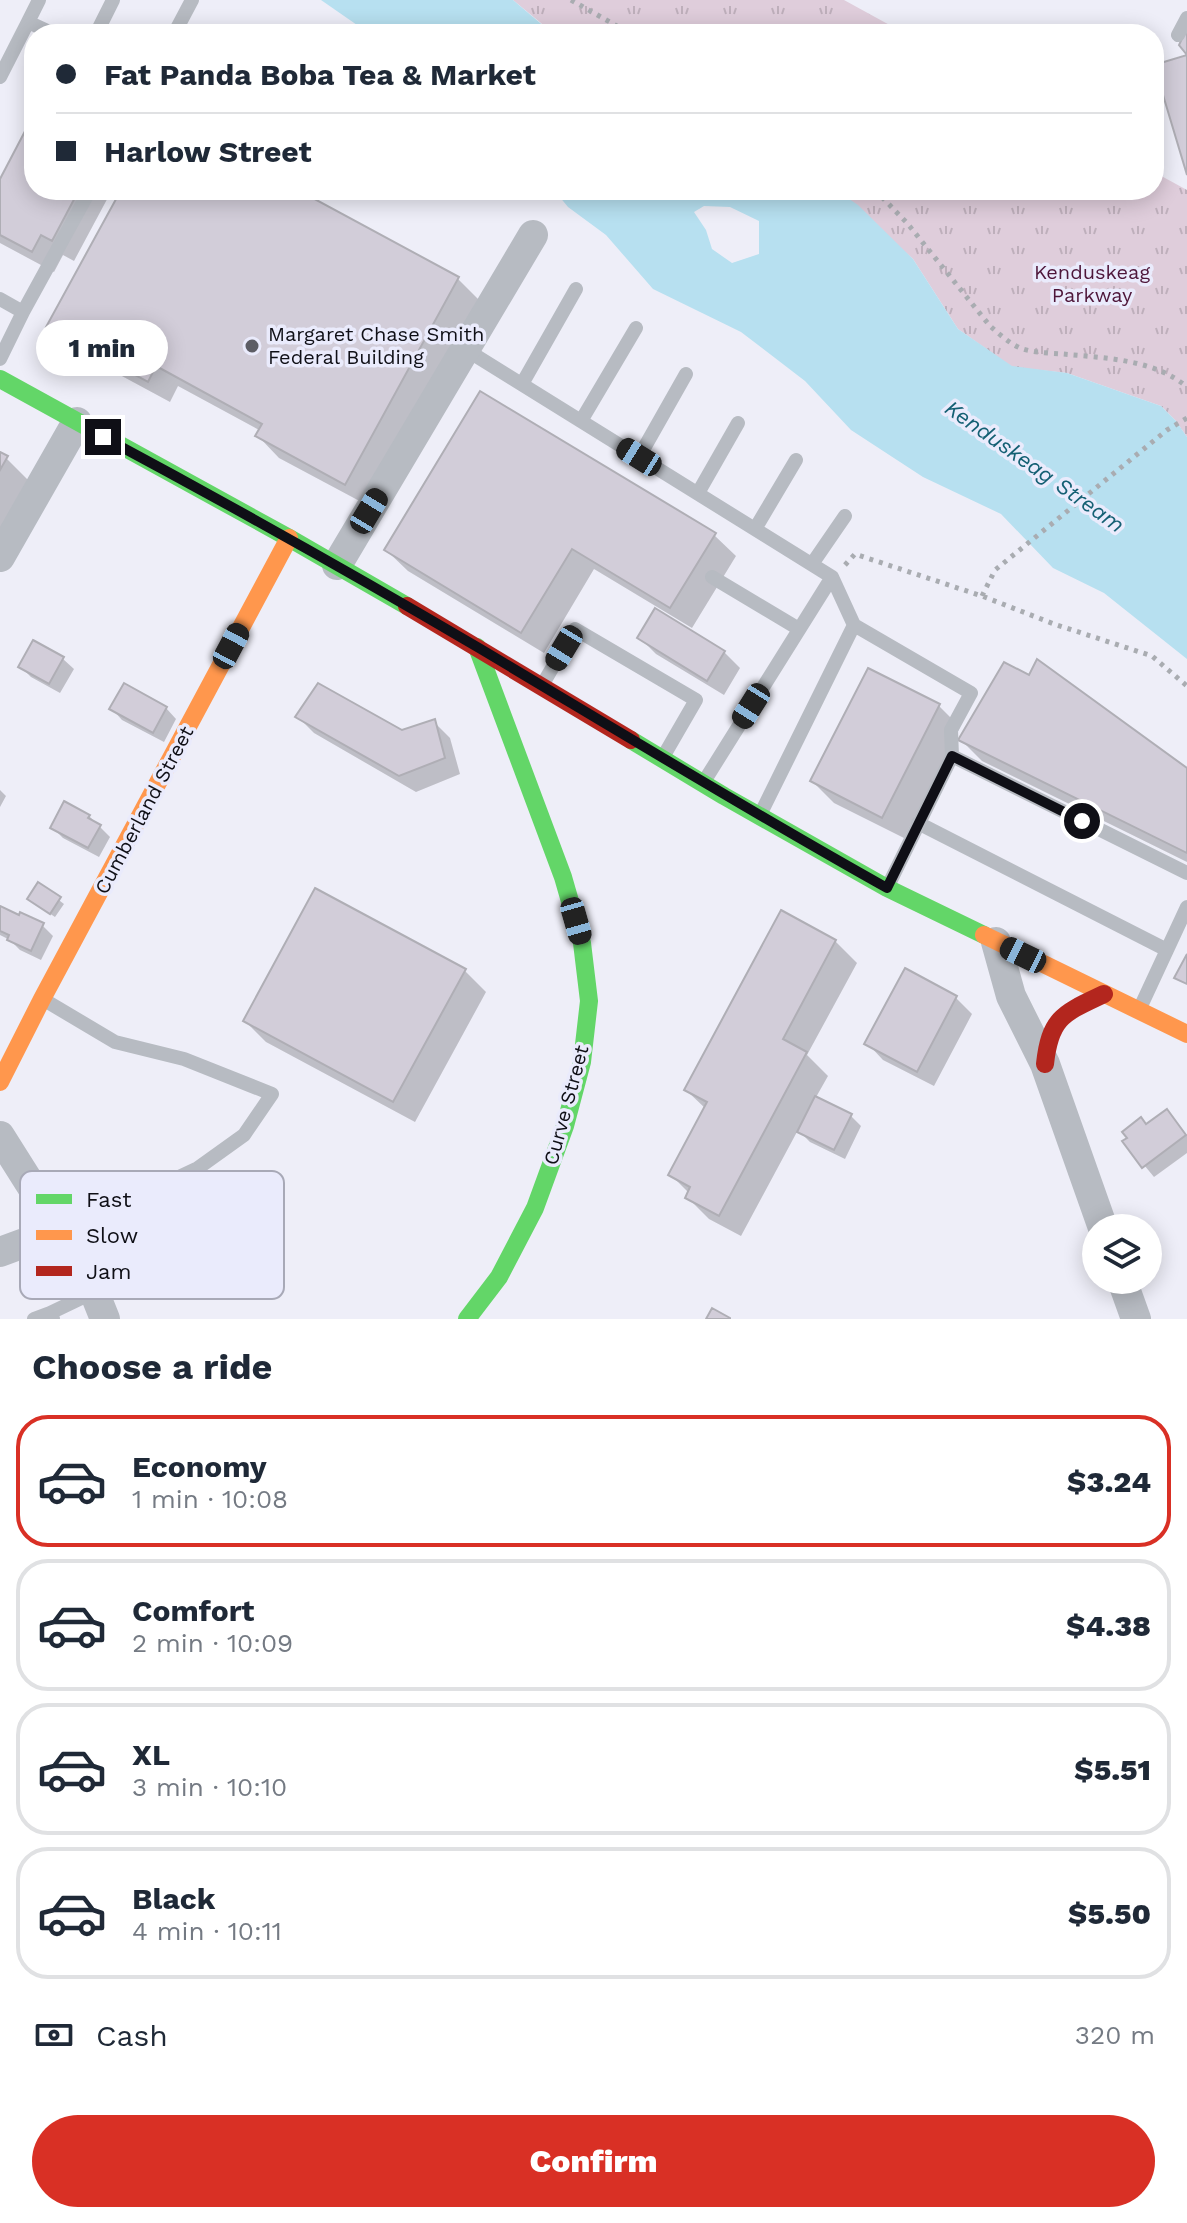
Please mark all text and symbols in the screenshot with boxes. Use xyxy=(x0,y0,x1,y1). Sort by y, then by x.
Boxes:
text: Fat Panda Boba Tea & Market xyxy=(104,57,536,92)
text: Harlow Street xyxy=(104,134,312,169)
park label: Kenduskeag Parkway xyxy=(1034,260,1150,307)
callout: 1 min xyxy=(37,321,169,377)
place label: Margaret Chase Smith Federal Building xyxy=(268,322,484,369)
text: 1 min xyxy=(69,333,135,363)
marker: Margaret Chase Smith Federal Building xyxy=(243,337,261,355)
water label: Kenduskeag Stream xyxy=(940,395,1129,538)
route end xyxy=(85,419,121,455)
car xyxy=(612,434,666,480)
car xyxy=(346,484,392,538)
car xyxy=(209,619,253,673)
car xyxy=(541,621,587,675)
car xyxy=(728,679,774,733)
street label: Cumberland Street xyxy=(90,721,199,898)
route start xyxy=(1064,803,1100,839)
car xyxy=(558,895,594,947)
car xyxy=(996,934,1050,976)
street label: Curve Street xyxy=(538,1042,594,1168)
legend xyxy=(20,1171,284,1299)
text: Fast xyxy=(86,1187,132,1212)
map controls xyxy=(1082,1214,1162,1294)
button: layers xyxy=(1082,1214,1162,1294)
text: Slow xyxy=(86,1223,138,1248)
text: Jam xyxy=(86,1259,131,1284)
text: Choose a ride xyxy=(32,1346,272,1388)
icon: car xyxy=(36,1445,108,1517)
text: Economy xyxy=(132,1449,267,1484)
text: $3.24 xyxy=(1067,1464,1151,1499)
text: 1 min · 10:08 xyxy=(132,1484,288,1514)
icon: car xyxy=(36,1589,108,1661)
text: Comfort xyxy=(132,1593,254,1628)
text: $4.38 xyxy=(1066,1608,1151,1643)
text: 2 min · 10:09 xyxy=(132,1628,293,1658)
icon: car xyxy=(36,1733,108,1805)
text: XL xyxy=(132,1737,170,1772)
text: $5.51 xyxy=(1074,1752,1151,1787)
text: 3 min · 10:10 xyxy=(132,1772,287,1802)
icon: car xyxy=(36,1877,108,1949)
text: Black xyxy=(132,1881,216,1916)
text: $5.50 xyxy=(1068,1896,1151,1931)
text: 4 min · 10:11 xyxy=(132,1916,282,1946)
icon: cash xyxy=(32,2013,76,2057)
text: Cash xyxy=(96,2018,168,2053)
text: 320 m xyxy=(1075,2020,1155,2050)
button: Confirm xyxy=(32,2115,1155,2207)

